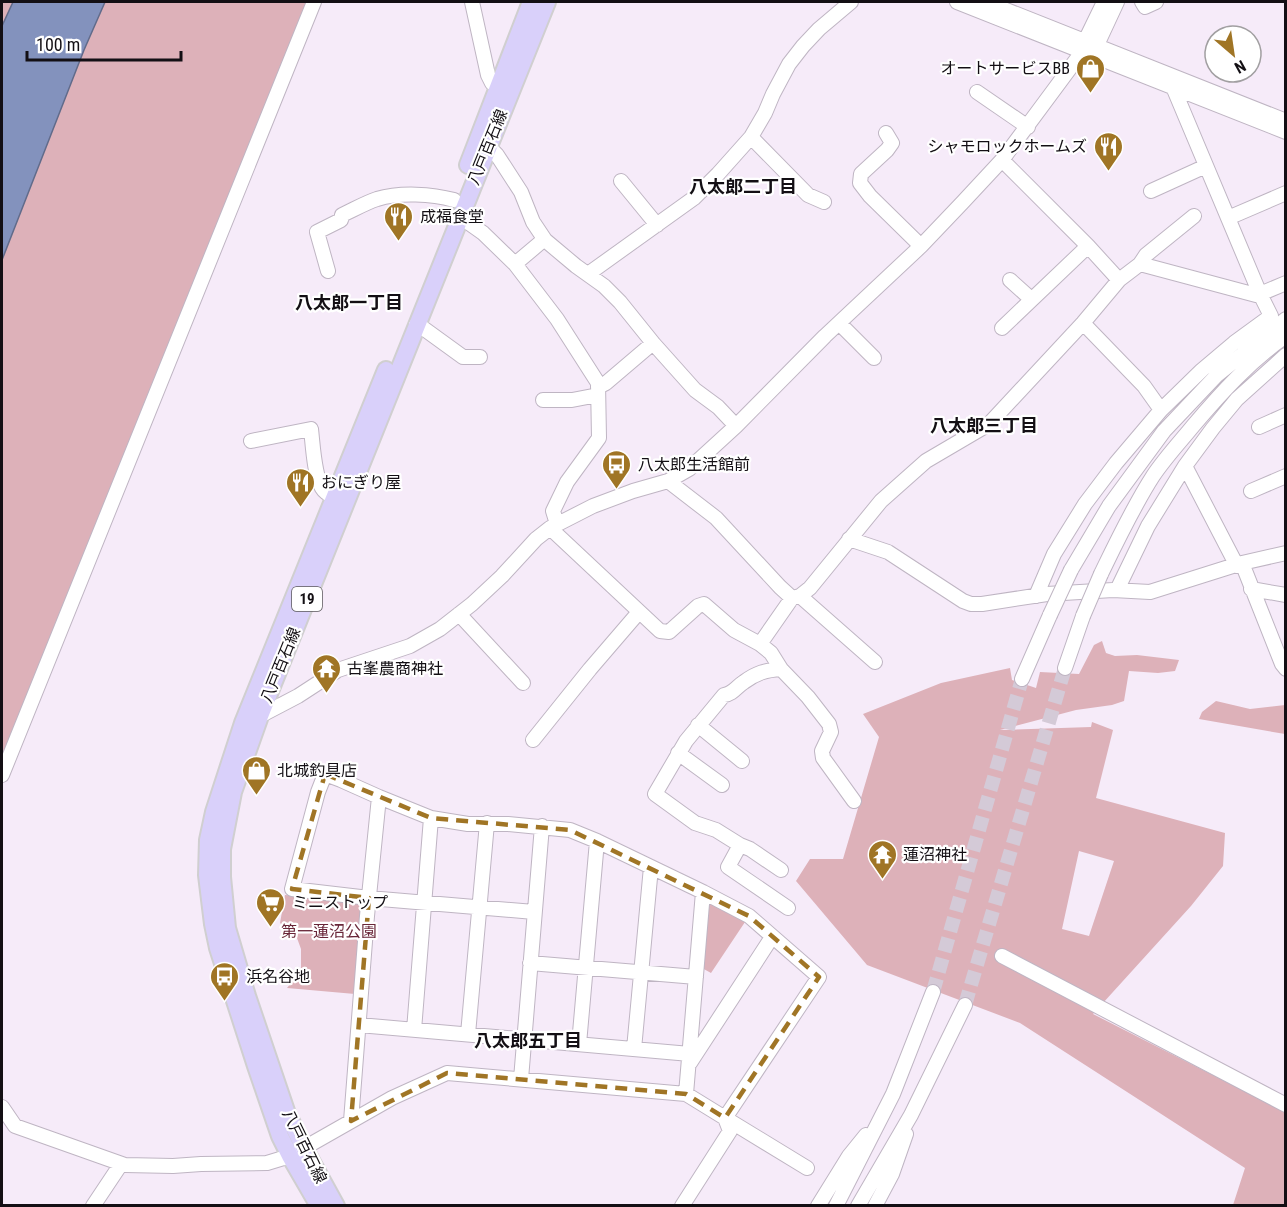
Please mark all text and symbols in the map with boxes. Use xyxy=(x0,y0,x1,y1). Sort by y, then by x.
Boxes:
scale bar xyxy=(27,24,182,62)
north arrow xyxy=(1203,24,1263,84)
text: 100 m xyxy=(36,34,80,55)
shop icon: オートサービスBB xyxy=(1075,52,1107,94)
text: N xyxy=(1231,56,1249,77)
place label: オートサービスBB xyxy=(941,59,1070,78)
street label: 八戸百石線 xyxy=(464,107,511,188)
restaurant icon: シャモロックホームズ xyxy=(1092,130,1124,172)
place label: シャモロックホームズ xyxy=(927,137,1087,156)
district label: 八太郎二丁目 xyxy=(689,176,797,197)
restaurant icon: 成福食堂 xyxy=(383,200,415,242)
place label: 成福食堂 xyxy=(420,207,484,226)
district label: 八太郎一丁目 xyxy=(295,292,403,313)
district label: 八太郎三丁目 xyxy=(930,415,1038,436)
bus stop icon: 八太郎生活館前 xyxy=(601,448,633,490)
place label: 八太郎生活館前 xyxy=(638,455,750,474)
restaurant icon: おにぎり屋 xyxy=(284,466,316,508)
place label: おにぎり屋 xyxy=(321,473,401,492)
road number: 19 xyxy=(292,587,322,611)
street label: 八戸百石線 xyxy=(257,625,304,706)
temple icon: 古峯農商神社 xyxy=(310,652,342,694)
place label: 古峯農商神社 xyxy=(347,659,443,678)
shop icon: 北城釣具店 xyxy=(240,754,272,796)
place label: 北城釣具店 xyxy=(277,761,357,780)
temple icon: 蓮沼神社 xyxy=(866,838,898,880)
place label: 蓮沼神社 xyxy=(903,845,967,864)
supermarket icon: ミニストップ xyxy=(255,886,287,928)
place label: ミニストップ xyxy=(292,893,388,912)
park label: 第一蓮沼公園 xyxy=(281,922,377,941)
bus stop icon: 浜名谷地 xyxy=(209,960,241,1002)
place label: 浜名谷地 xyxy=(246,967,310,986)
district label: 八太郎五丁目 xyxy=(474,1030,582,1051)
street label: 八戸百石線 xyxy=(278,1106,331,1186)

